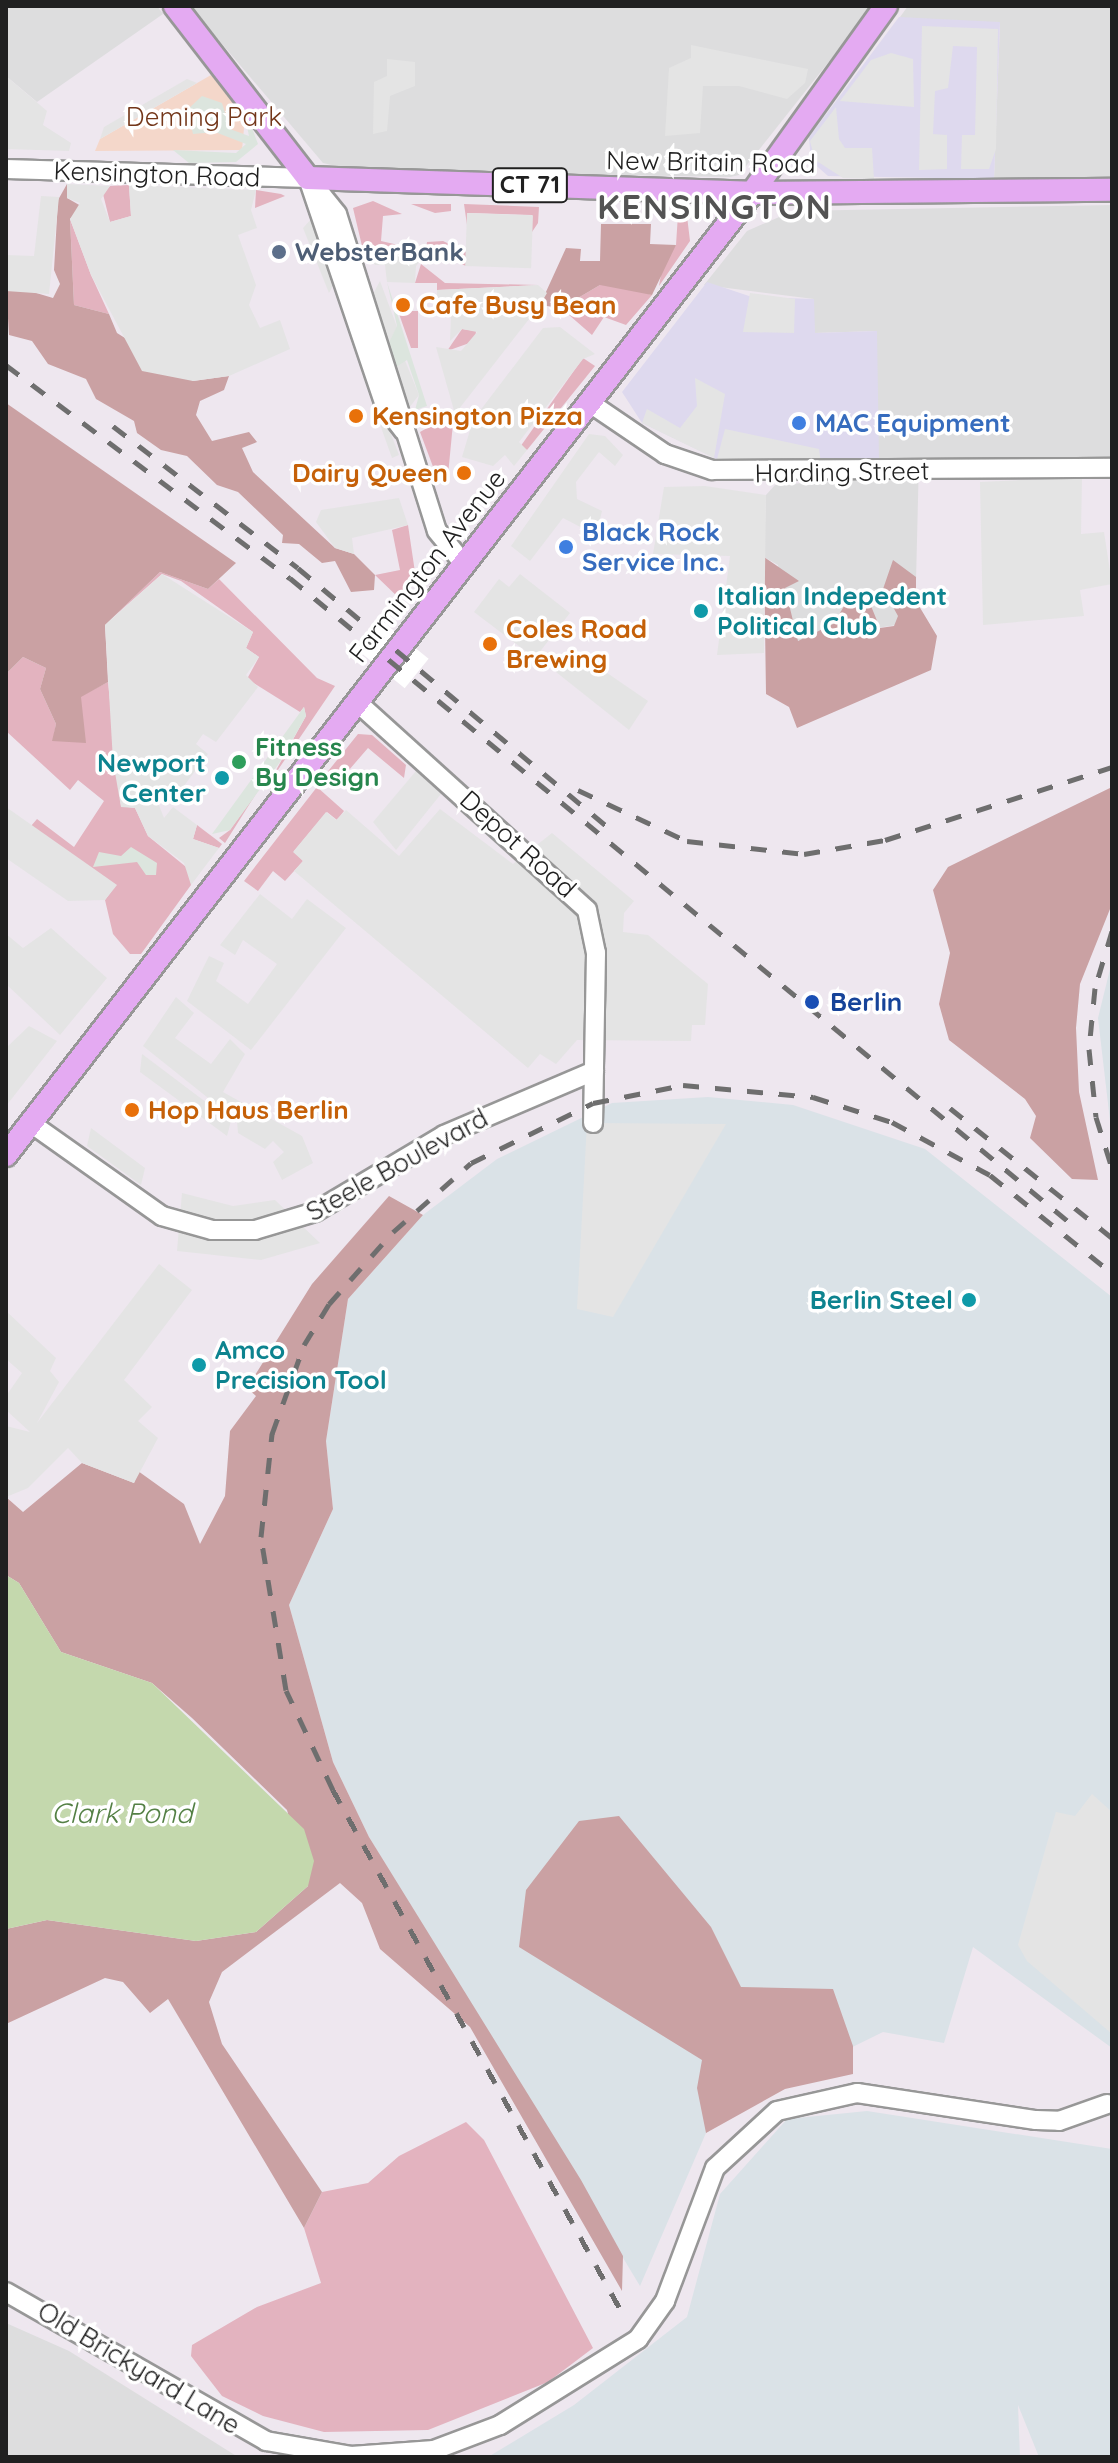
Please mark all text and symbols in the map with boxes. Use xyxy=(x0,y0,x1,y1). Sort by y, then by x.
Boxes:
park label: Deming Park xyxy=(126,101,282,133)
street label: New Britain Road xyxy=(606,145,816,179)
street label: Kensington Road xyxy=(53,155,261,193)
road number: CT 71 xyxy=(490,165,570,205)
district label: KENSINGTON xyxy=(597,187,833,227)
place label: WebsterBank xyxy=(295,236,464,268)
marker: WebsterBank xyxy=(270,243,288,261)
place label: Cafe Busy Bean xyxy=(419,289,616,321)
marker: Cafe Busy Bean xyxy=(394,296,412,314)
place label: Kensington Pizza xyxy=(372,400,583,432)
marker: Kensington Pizza xyxy=(347,407,365,425)
place label: MAC Equipment xyxy=(815,407,1011,439)
marker: MAC Equipment xyxy=(790,414,808,432)
street label: Harding Street xyxy=(754,455,930,489)
place label: Dairy Queen xyxy=(292,457,448,489)
street label: Farmington Avenue xyxy=(342,463,512,669)
marker: Dairy Queen xyxy=(455,464,473,482)
place label: Black Rock Service Inc. xyxy=(582,516,725,578)
marker: Black Rock Service Inc. xyxy=(557,538,575,556)
place label: Italian Indepedent Political Club xyxy=(717,580,947,642)
marker: Italian Indepedent Political Club xyxy=(692,602,710,620)
place label: Coles Road Brewing xyxy=(506,613,647,674)
marker: Coles Road Brewing xyxy=(481,635,499,653)
place label: Fitness By Design xyxy=(255,731,379,792)
place label: Newport Center xyxy=(97,747,206,808)
marker: Fitness By Design xyxy=(230,753,248,771)
marker: Newport Center xyxy=(213,769,231,787)
street label: Depot Road xyxy=(454,784,582,904)
place label: Berlin xyxy=(830,986,902,1018)
marker: Berlin xyxy=(801,991,823,1013)
place label: Hop Haus Berlin xyxy=(148,1094,349,1126)
marker: Hop Haus Berlin xyxy=(123,1101,141,1119)
street label: Steele Boulevard xyxy=(301,1102,493,1228)
place label: Berlin Steel xyxy=(810,1284,953,1316)
marker: Berlin Steel xyxy=(960,1291,978,1309)
place label: Amco Precision Tool xyxy=(215,1334,387,1396)
marker: Amco Precision Tool xyxy=(190,1356,208,1374)
water label: Clark Pond xyxy=(51,1796,193,1830)
street label: Old Brickyard Lane xyxy=(32,2295,246,2441)

